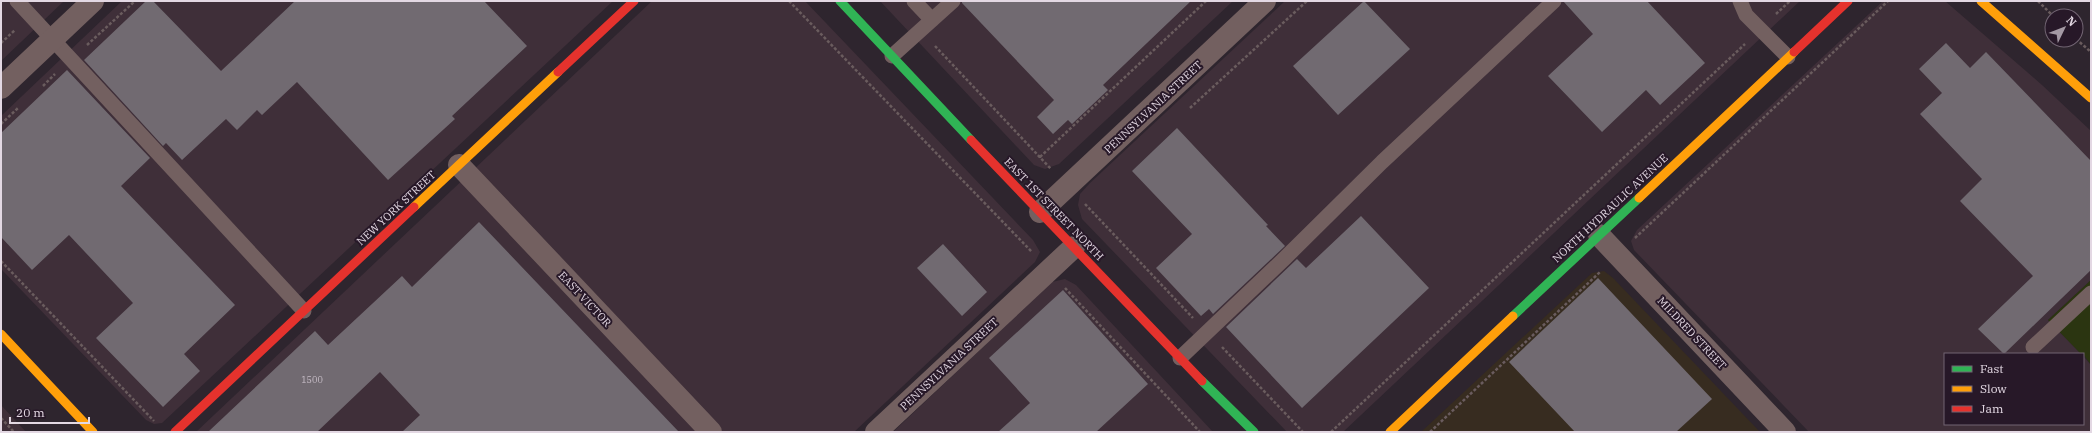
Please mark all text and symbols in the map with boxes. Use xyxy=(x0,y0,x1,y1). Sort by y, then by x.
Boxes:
north arrow xyxy=(2044,8,2084,48)
text: N xyxy=(2063,13,2080,29)
street label: PENNSYLVANIA STREET xyxy=(1101,58,1205,156)
street label: NORTH HYDRAULIC AVENUE xyxy=(1549,151,1671,265)
street label: EAST 1ST STREET NORTH xyxy=(1001,155,1107,264)
street label: NEW YORK STREET xyxy=(353,168,439,248)
street label: EAST VICTOR xyxy=(556,268,615,330)
street label: MILDRED STREET xyxy=(1655,294,1729,372)
street label: PENNSYLVANIA STREET xyxy=(897,315,1001,413)
legend xyxy=(1944,353,2084,425)
text: Fast xyxy=(1980,361,2004,376)
house number: 1500 xyxy=(301,374,323,385)
text: Slow xyxy=(1980,381,2007,396)
scale bar xyxy=(10,399,89,425)
text: Jam xyxy=(1980,401,2004,416)
text: 20 m xyxy=(16,405,45,420)

